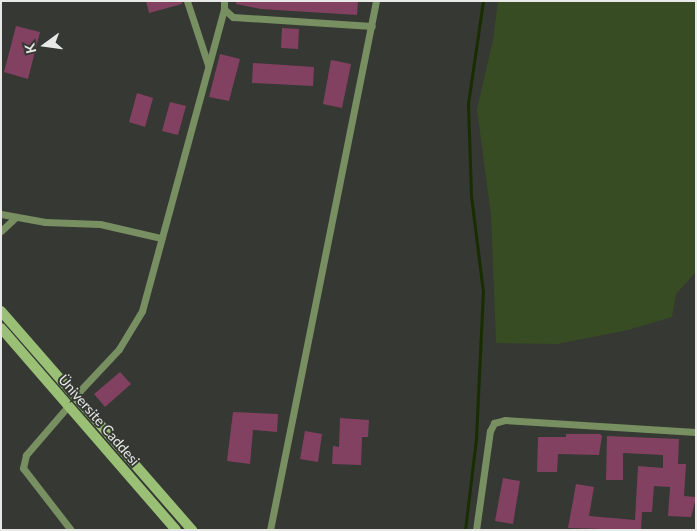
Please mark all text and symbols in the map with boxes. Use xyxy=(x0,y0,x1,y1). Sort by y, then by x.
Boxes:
north arrow xyxy=(20,20,70,70)
text: K xyxy=(21,42,39,55)
street label: Üniversite Caddesi xyxy=(55,371,143,469)

